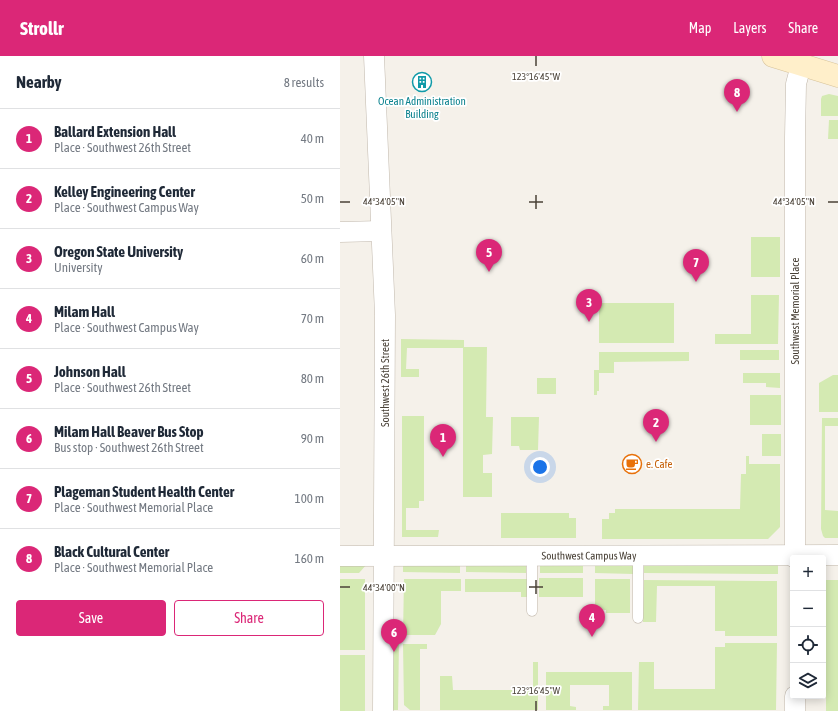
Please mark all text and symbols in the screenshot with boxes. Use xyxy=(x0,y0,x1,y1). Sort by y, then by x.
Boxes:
text: Strollr xyxy=(20,17,64,39)
text: Map xyxy=(689,20,711,36)
text: Layers xyxy=(733,20,766,36)
text: Share xyxy=(788,20,818,36)
building icon: Ocean Administration Building xyxy=(411,71,433,93)
text: 123°16'45"W xyxy=(512,71,561,82)
text: Nearby xyxy=(16,72,62,92)
text: 8 results xyxy=(284,75,324,90)
pin: 8 xyxy=(724,79,750,112)
place label: Ocean Administration Building xyxy=(378,95,466,120)
text: Ballard Extension Hall xyxy=(54,123,176,140)
text: 1 xyxy=(26,131,32,146)
text: 40 m xyxy=(301,131,324,146)
text: Place · Southwest 26th Street xyxy=(54,140,191,155)
text: Kelley Engineering Center xyxy=(54,183,195,200)
text: 2 xyxy=(26,191,32,206)
text: 50 m xyxy=(301,191,324,206)
text: 44°34'05"N xyxy=(363,196,405,207)
text: 44°34'05"N xyxy=(773,196,815,207)
text: Place · Southwest Campus Way xyxy=(54,200,199,215)
pin: 5 xyxy=(476,239,502,272)
text: Oregon State University xyxy=(54,243,183,260)
pin: 7 xyxy=(683,249,709,282)
text: 3 xyxy=(26,251,32,266)
text: 60 m xyxy=(301,251,324,266)
street label: Southwest Memorial Place xyxy=(789,258,801,364)
text: University xyxy=(54,260,103,275)
pin: 3 xyxy=(576,289,602,322)
text: Milam Hall xyxy=(54,303,115,320)
text: 4 xyxy=(26,311,32,326)
text: 70 m xyxy=(301,311,324,326)
text: Place · Southwest Campus Way xyxy=(54,320,199,335)
street label: Southwest 26th Street xyxy=(379,339,391,427)
text: Johnson Hall xyxy=(54,363,126,380)
text: 5 xyxy=(26,371,32,386)
text: 80 m xyxy=(301,371,324,386)
text: Place · Southwest 26th Street xyxy=(54,380,191,395)
pin: 2 xyxy=(643,409,669,442)
text: Milam Hall Beaver Bus Stop xyxy=(54,423,204,440)
pin: 1 xyxy=(430,424,456,457)
text: 6 xyxy=(26,431,32,446)
text: 90 m xyxy=(301,431,324,446)
text: Bus stop · Southwest 26th Street xyxy=(54,440,204,455)
cafe icon: e. Cafe xyxy=(621,453,643,475)
your location xyxy=(530,457,550,477)
place label: e. Cafe xyxy=(646,458,673,470)
text: Plageman Student Health Center xyxy=(54,483,234,500)
text: 7 xyxy=(26,491,32,506)
text: 100 m xyxy=(295,491,324,506)
text: Place · Southwest Memorial Place xyxy=(54,500,213,515)
text: Black Cultural Center xyxy=(54,543,169,560)
street label: Southwest Campus Way xyxy=(542,549,637,562)
text: 8 xyxy=(26,551,32,566)
text: 160 m xyxy=(295,551,324,566)
map controls xyxy=(790,555,826,699)
button: + xyxy=(790,555,826,591)
text: Place · Southwest Memorial Place xyxy=(54,560,213,575)
text: 44°34'00"N xyxy=(363,582,405,593)
button: − xyxy=(790,591,826,627)
button: Save xyxy=(16,600,166,636)
button: Share xyxy=(174,600,324,636)
pin: 4 xyxy=(579,604,605,637)
pin: 6 xyxy=(381,619,407,652)
button: locate xyxy=(790,627,826,663)
button: layers xyxy=(790,663,826,699)
text: 123°16'45"W xyxy=(512,685,561,696)

